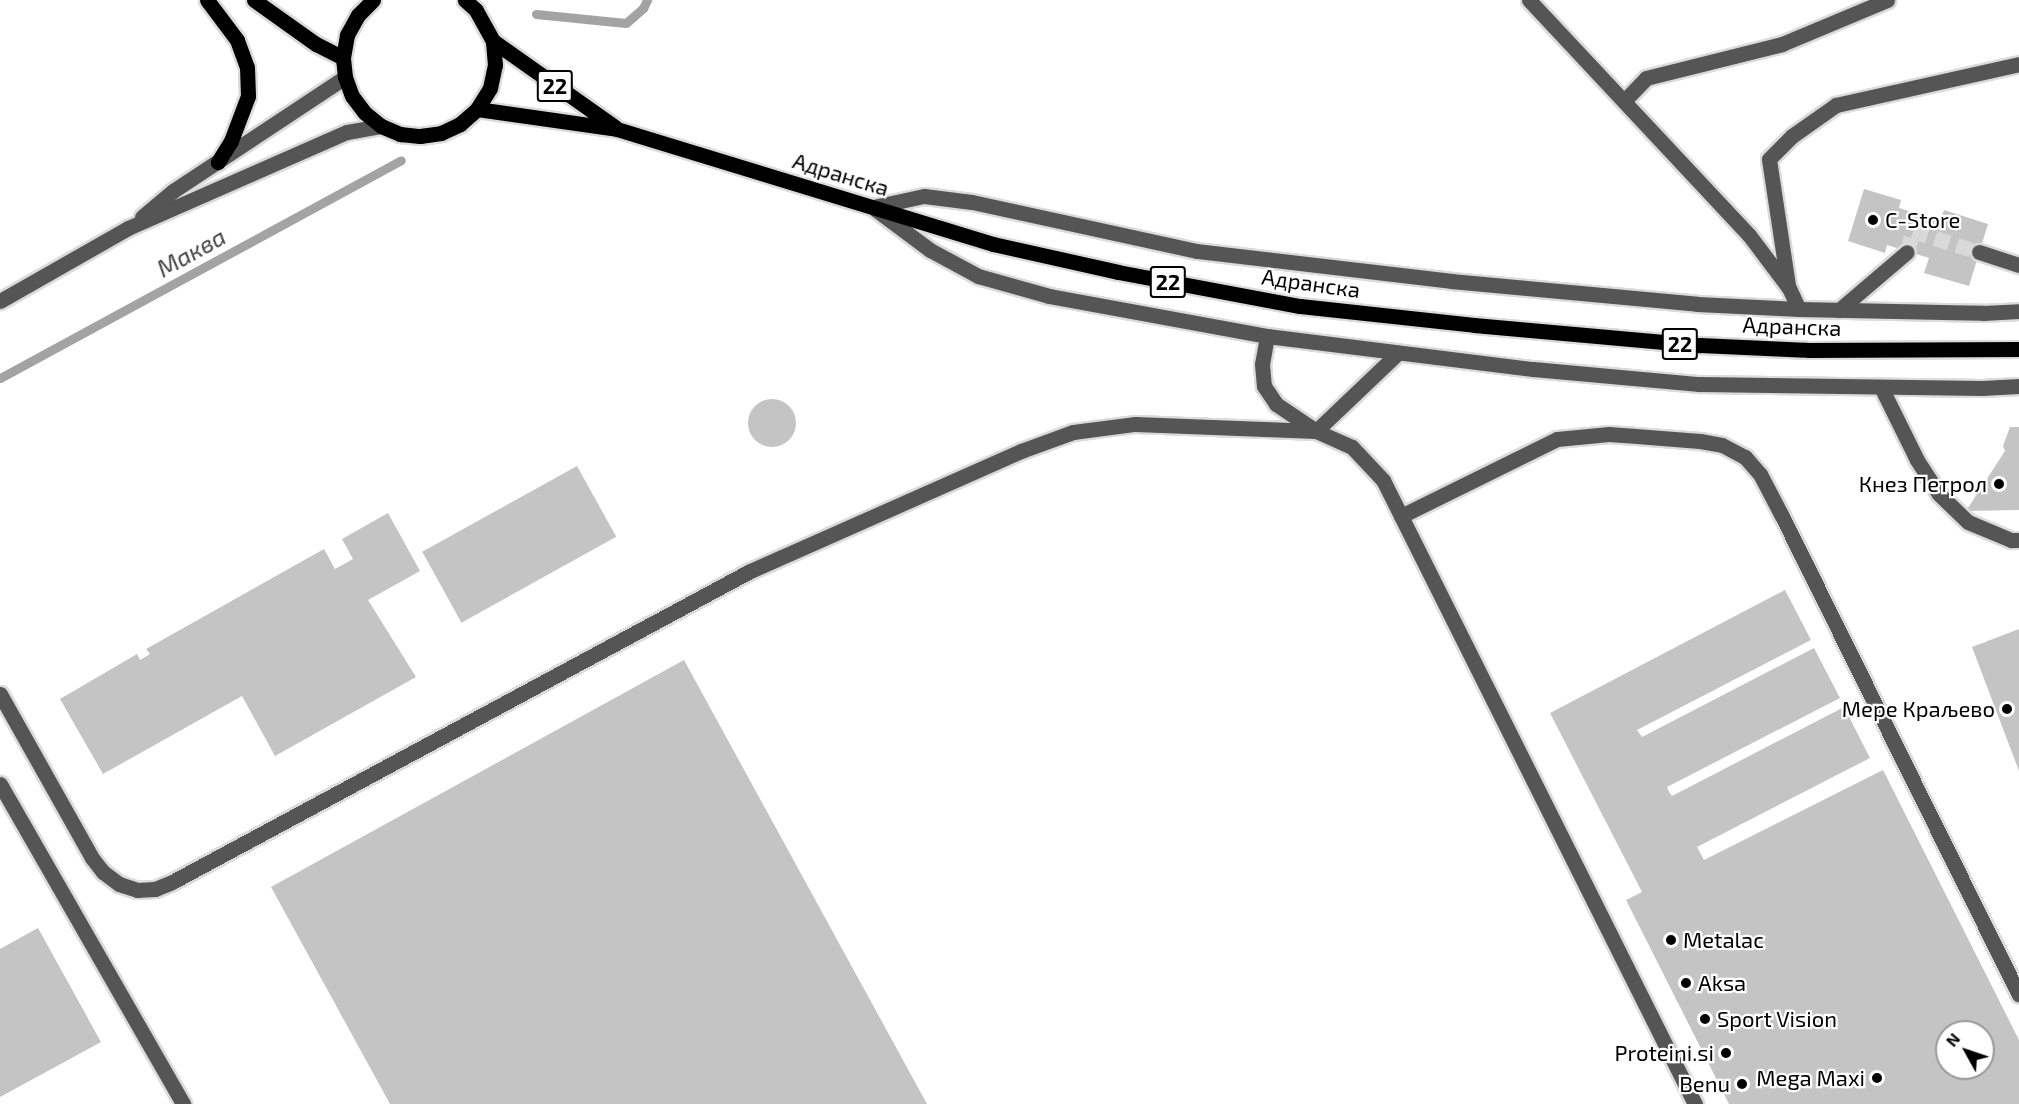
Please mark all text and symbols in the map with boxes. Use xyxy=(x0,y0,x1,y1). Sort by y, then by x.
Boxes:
road number: 22 xyxy=(536,68,574,104)
street label: Адранска xyxy=(790,147,892,201)
place label: C-Store xyxy=(1885,207,1960,233)
marker: C-Store xyxy=(1866,213,1880,227)
water label: Маква xyxy=(151,221,231,283)
street label: Адранска xyxy=(1260,263,1362,303)
road number: 22 xyxy=(1148,264,1188,300)
street label: Адранска xyxy=(1742,311,1842,341)
road number: 22 xyxy=(1660,326,1700,362)
place label: Кнез Петрол xyxy=(1859,471,1987,497)
marker: Кнез Петрол xyxy=(1992,477,2006,491)
place label: Мере Краљево xyxy=(1842,696,1995,722)
marker: Мере Краљево xyxy=(2000,702,2014,716)
place label: Metalac xyxy=(1683,927,1764,953)
marker: Metalac xyxy=(1664,933,1678,947)
place label: Aksa xyxy=(1698,970,1746,996)
marker: Aksa xyxy=(1679,976,1693,990)
place label: Sport Vision xyxy=(1717,1006,1837,1032)
marker: Sport Vision xyxy=(1698,1012,1712,1026)
north arrow xyxy=(1935,1020,1995,1080)
text: N xyxy=(1941,1029,1963,1050)
place label: Proteini.si xyxy=(1614,1040,1714,1066)
marker: Proteini.si xyxy=(1719,1046,1733,1060)
place label: Mega Maxi xyxy=(1756,1065,1865,1091)
place label: Benu xyxy=(1679,1071,1730,1097)
marker: Mega Maxi xyxy=(1870,1071,1884,1085)
marker: Benu xyxy=(1735,1077,1749,1091)

